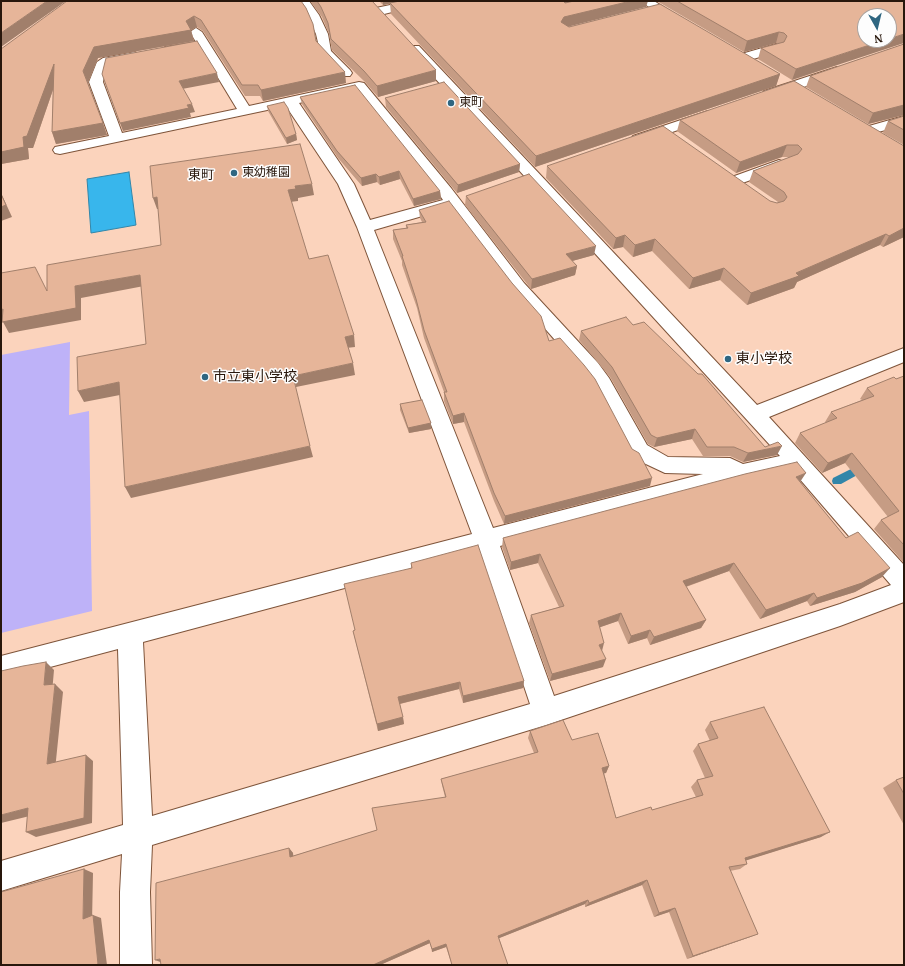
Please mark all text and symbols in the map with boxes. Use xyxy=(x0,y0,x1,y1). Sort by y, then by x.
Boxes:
north arrow xyxy=(857,8,897,48)
text: N xyxy=(873,31,884,46)
place label: 東町 xyxy=(459,96,483,110)
marker: 東町 xyxy=(446,98,456,108)
place label: 東幼稚園 xyxy=(242,166,290,180)
district label: 東町 xyxy=(188,167,214,183)
marker: 東幼稚園 xyxy=(229,168,239,178)
place label: 東小学校 xyxy=(736,351,792,367)
marker: 東小学校 xyxy=(723,354,733,364)
place label: 市立東小学校 xyxy=(213,369,297,385)
marker: 市立東小学校 xyxy=(200,372,210,382)

